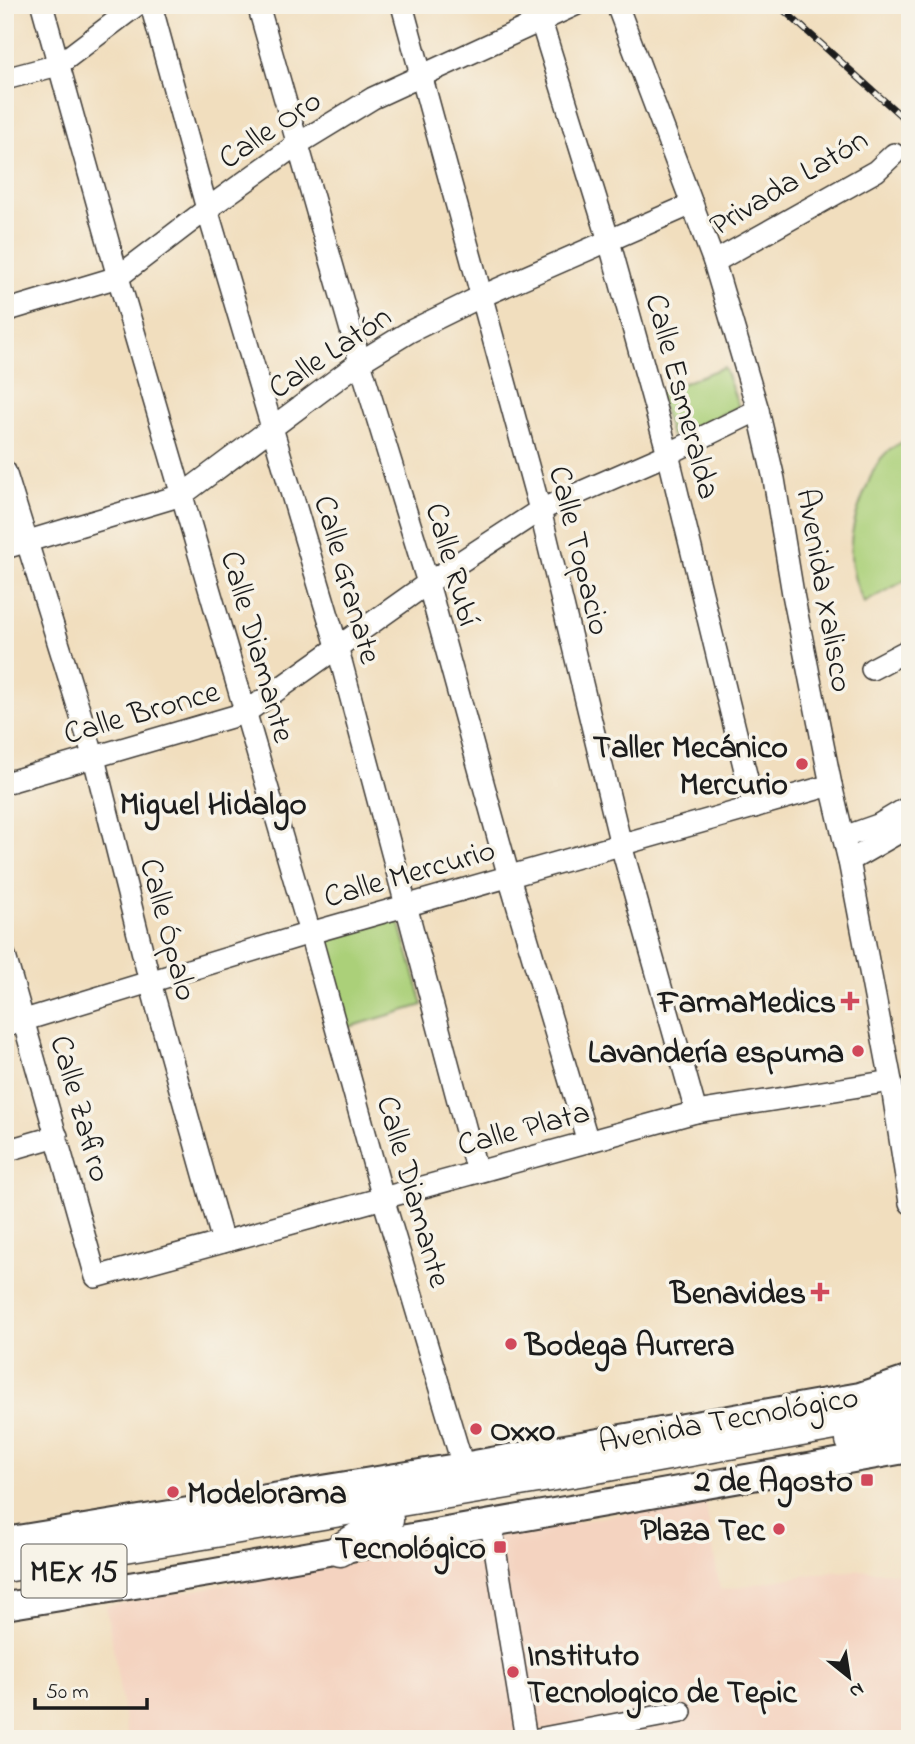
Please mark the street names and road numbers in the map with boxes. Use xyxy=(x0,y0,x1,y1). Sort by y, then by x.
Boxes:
street label: Calle Oro xyxy=(210,79,332,183)
street label: Privada Latón xyxy=(702,118,878,250)
street label: Calle Esmeralda xyxy=(631,289,731,505)
street label: Calle Latón xyxy=(260,295,402,413)
street label: Calle Topacio xyxy=(534,461,621,640)
street label: Avenida Xalisco xyxy=(782,485,864,696)
street label: Calle Granate xyxy=(299,490,392,670)
street label: Calle Rubí xyxy=(411,498,491,632)
street label: Calle Diamante xyxy=(206,546,306,749)
street label: Calle Bronce xyxy=(58,669,226,759)
street label: Calle Mercurio xyxy=(319,828,501,922)
street label: Calle Ópalo xyxy=(125,853,208,1006)
street label: Calle Zafiro xyxy=(35,1030,122,1188)
street label: Calle Plata xyxy=(453,1090,595,1171)
street label: Calle Diamante xyxy=(362,1091,462,1294)
street label: Avenida Tecnológico xyxy=(595,1375,862,1467)
road number: MEX 15 xyxy=(22,1544,126,1597)

